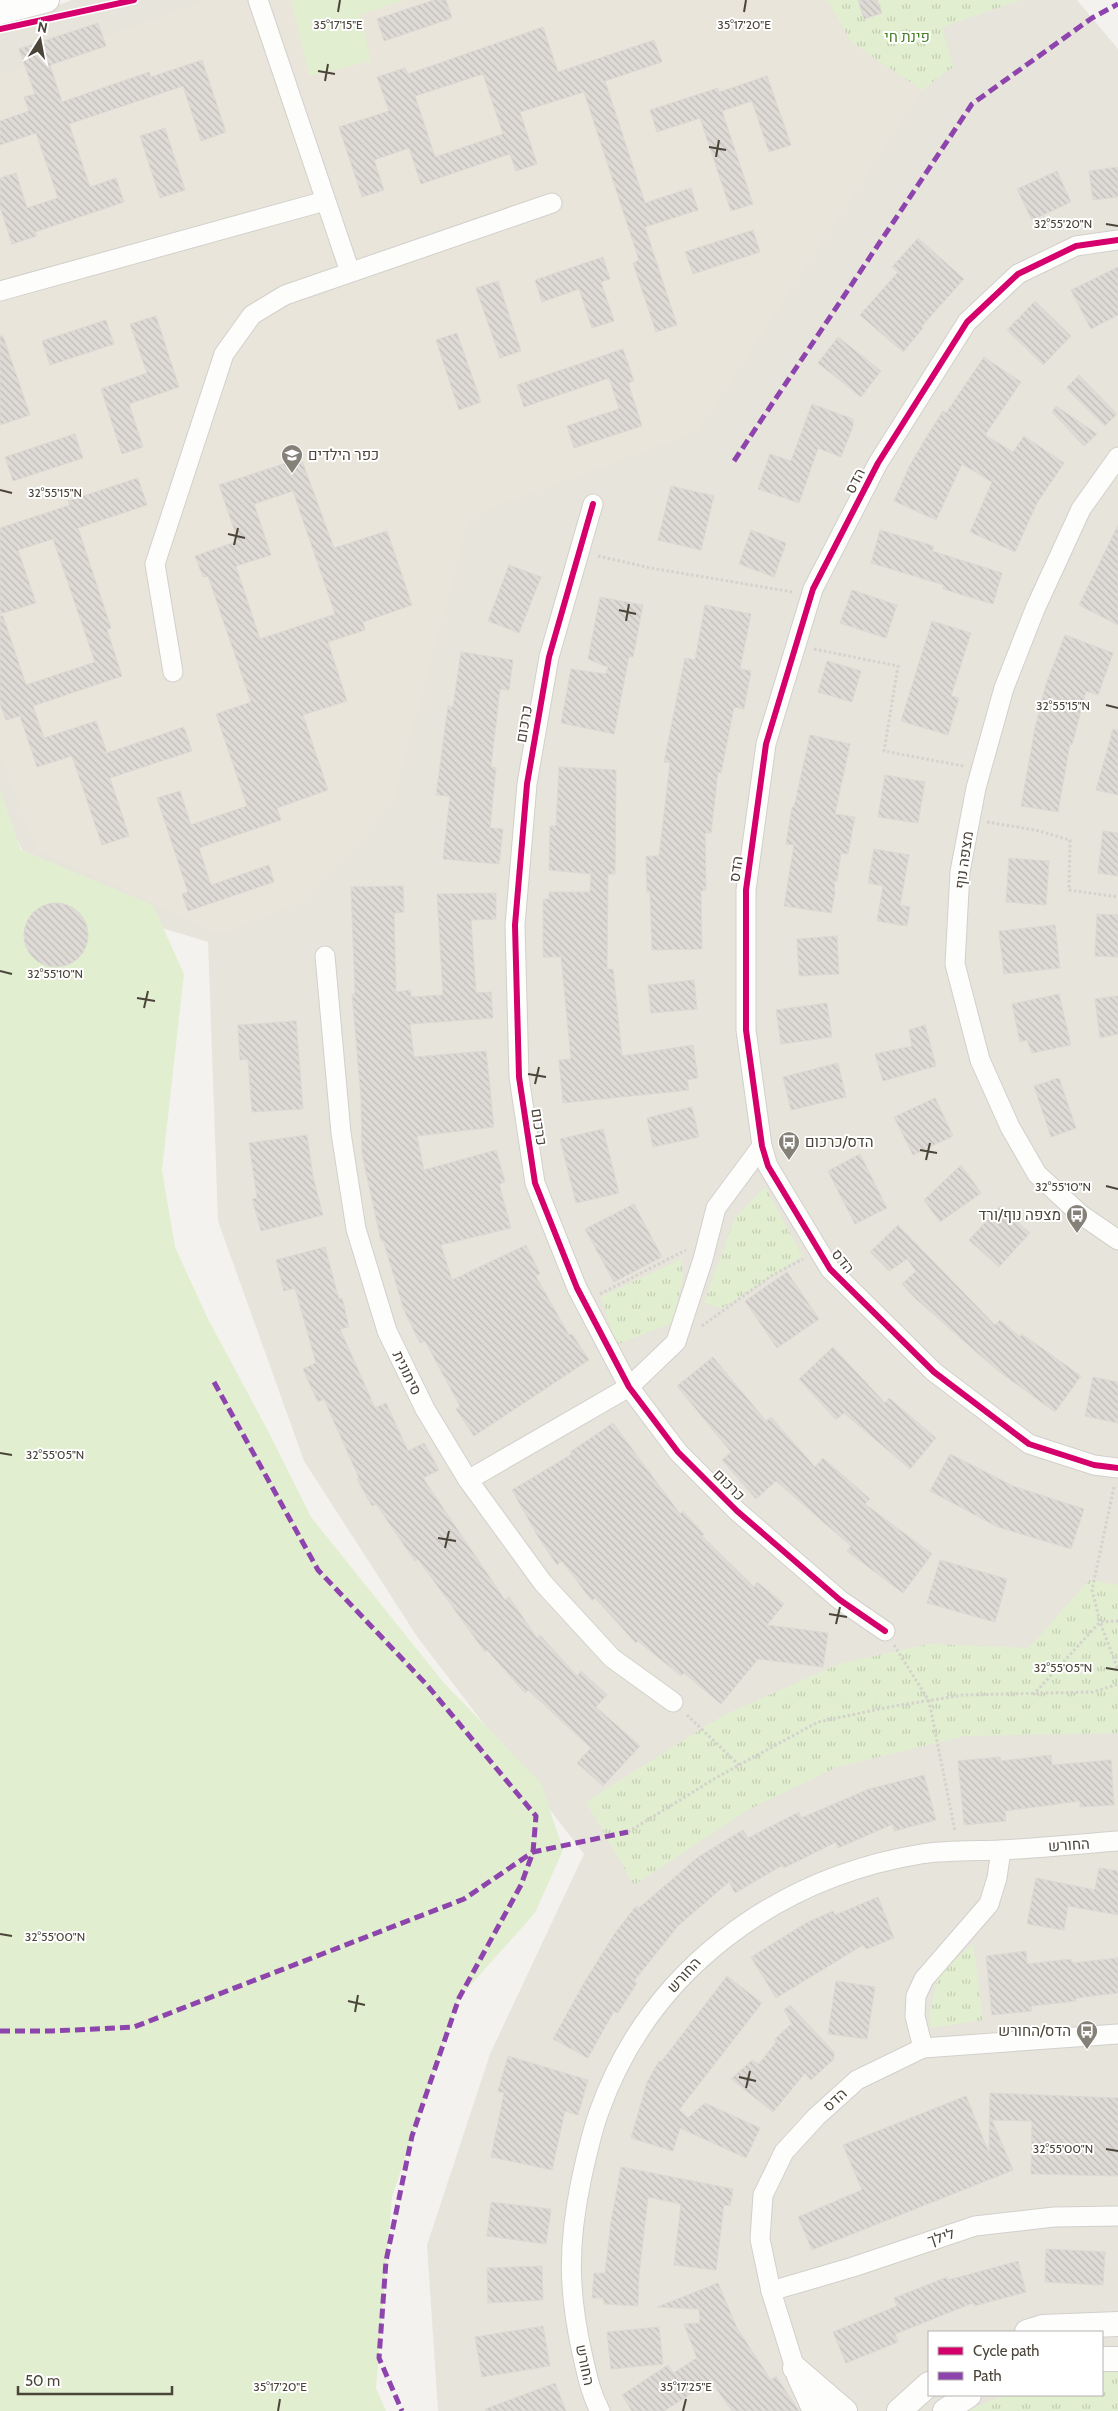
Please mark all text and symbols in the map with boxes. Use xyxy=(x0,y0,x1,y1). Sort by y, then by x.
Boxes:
north arrow xyxy=(15,15,65,65)
text: N xyxy=(36,17,49,37)
text: 35°17'15"E xyxy=(313,17,363,32)
text: 35°17'20"E xyxy=(717,17,771,32)
park label: פינת חי xyxy=(884,28,930,46)
text: 32°55'20"N xyxy=(1034,216,1092,231)
school or university icon: כפר הילדים xyxy=(280,443,304,474)
place label: כפר הילדים xyxy=(308,446,379,464)
street label: הדס xyxy=(841,465,869,497)
text: 32°55'15"N xyxy=(28,485,82,500)
text: 32°55'15"N xyxy=(1036,698,1090,713)
street label: כרכום xyxy=(512,704,536,744)
street label: מצפה נוף xyxy=(951,830,977,890)
street label: הדס xyxy=(725,855,747,883)
text: 32°55'10"N xyxy=(27,966,83,981)
street label: כרכום xyxy=(527,1107,551,1147)
bus stop icon: הדס/כרכום xyxy=(777,1130,801,1161)
place label: הדס/כרכום xyxy=(805,1133,873,1151)
text: 32°55'10"N xyxy=(1035,1179,1091,1194)
bus stop icon: מצפה נוף/ורד xyxy=(1065,1203,1089,1234)
place label: מצפה נוף/ורד xyxy=(978,1206,1061,1224)
street label: הדס xyxy=(828,1245,858,1277)
street label: סיתונית xyxy=(389,1348,425,1398)
text: 32°55'05"N xyxy=(26,1447,84,1462)
street label: כרכום xyxy=(709,1465,749,1505)
text: 32°55'05"N xyxy=(1034,1660,1092,1675)
street label: החורש xyxy=(1048,1835,1090,1855)
text: 32°55'00"N xyxy=(25,1929,85,1944)
street label: החורש xyxy=(663,1954,705,1996)
bus stop icon: הדס/החורש xyxy=(1075,2019,1099,2050)
place label: הדס/החורש xyxy=(998,2022,1071,2040)
street label: הדס xyxy=(819,2084,851,2116)
text: 32°55'00"N xyxy=(1033,2141,1093,2156)
street label: לילך xyxy=(925,2224,957,2250)
legend xyxy=(928,2331,1103,2396)
text: Cycle path xyxy=(973,2342,1039,2360)
street label: החורש xyxy=(572,2343,598,2387)
scale bar xyxy=(18,2364,171,2396)
text: Path xyxy=(973,2367,1002,2385)
text: 50 m xyxy=(25,2372,60,2390)
text: 35°17'20"E xyxy=(253,2379,307,2394)
text: 35°17'25"E xyxy=(660,2379,712,2394)

